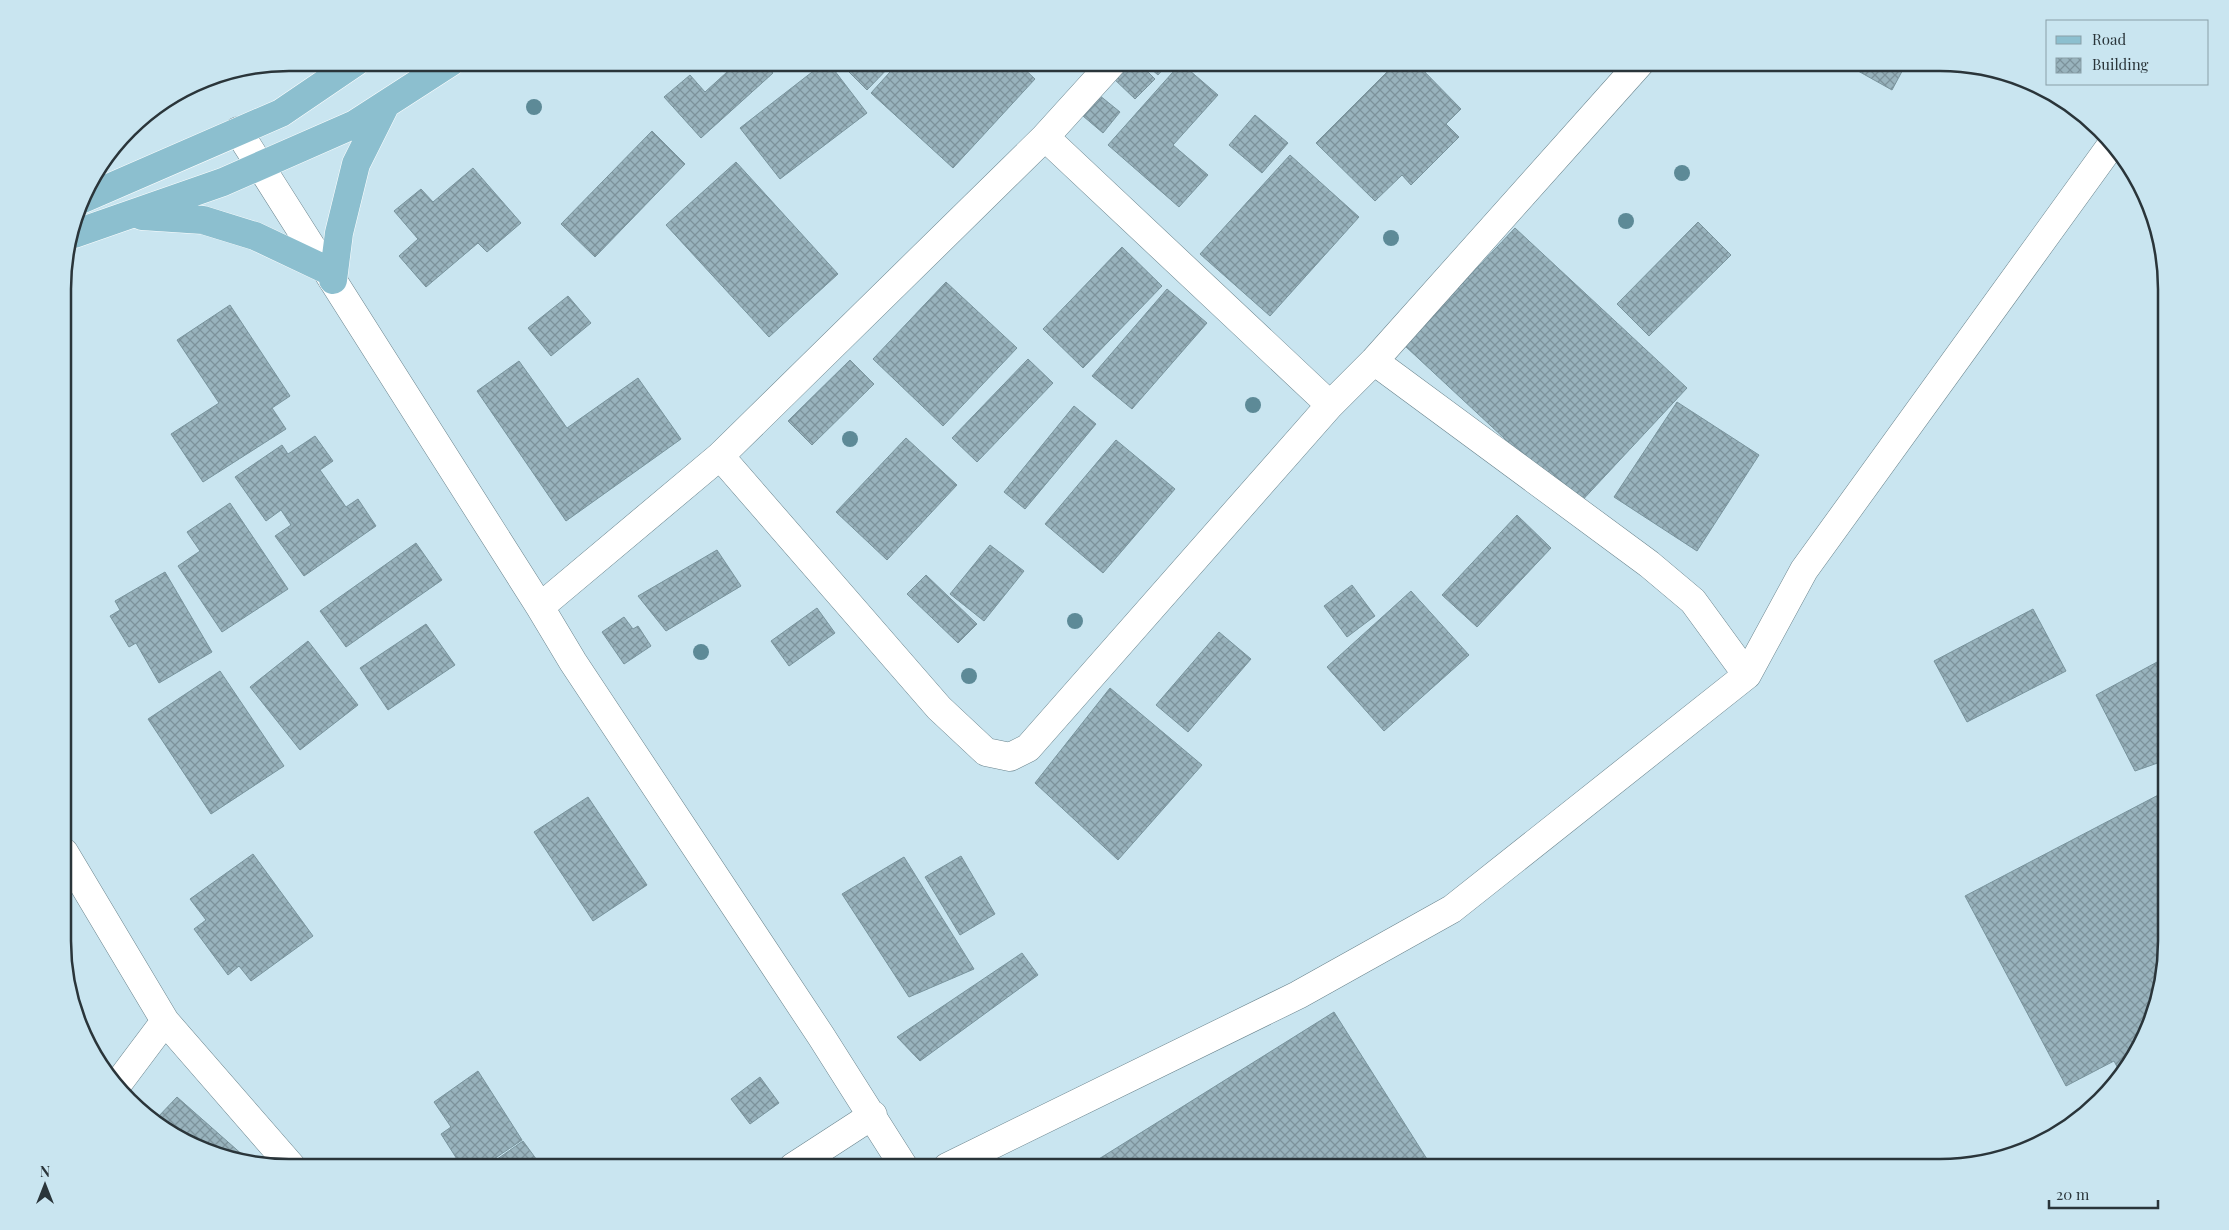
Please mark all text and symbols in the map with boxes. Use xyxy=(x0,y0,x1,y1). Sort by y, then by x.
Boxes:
legend xyxy=(2046,20,2209,85)
text: Road xyxy=(2092,29,2126,49)
text: Building xyxy=(2092,54,2149,74)
north arrow xyxy=(20,1160,70,1210)
text: N xyxy=(40,1162,50,1181)
scale bar xyxy=(2049,1178,2158,1210)
text: 20 m xyxy=(2056,1184,2090,1204)

